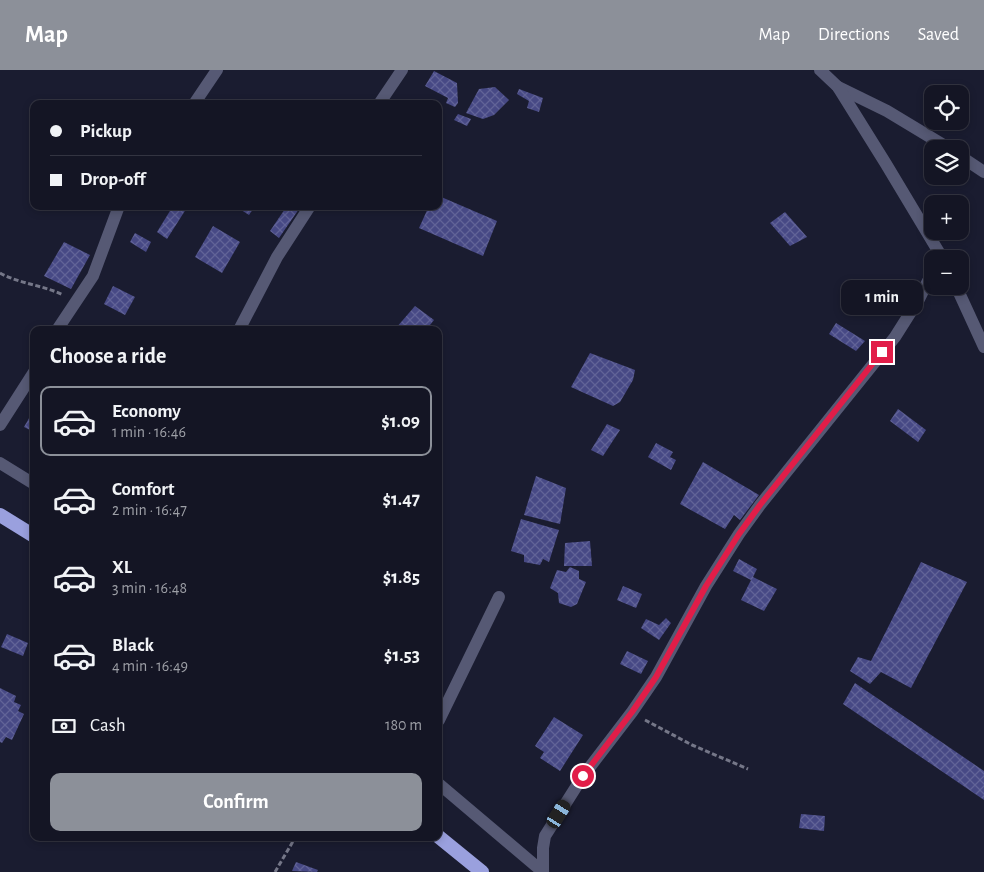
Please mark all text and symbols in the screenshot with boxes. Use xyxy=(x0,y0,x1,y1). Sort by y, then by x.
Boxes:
text: Map xyxy=(25,23,68,47)
text: Map xyxy=(759,26,790,44)
text: Directions xyxy=(818,26,890,44)
text: Saved xyxy=(918,26,959,44)
map controls xyxy=(924,85,969,295)
button: locate xyxy=(924,85,969,130)
text: Pickup xyxy=(80,122,132,141)
button: layers xyxy=(924,140,969,185)
text: Drop-off xyxy=(80,170,145,189)
button: + xyxy=(924,195,969,240)
button: − xyxy=(924,250,969,295)
callout: 1 min xyxy=(841,280,923,314)
text: 1 min xyxy=(865,289,899,305)
route end xyxy=(871,341,893,363)
text: Choose a ride xyxy=(50,345,166,367)
icon: car xyxy=(52,399,97,444)
text: Economy xyxy=(112,402,181,421)
text: $1.09 xyxy=(381,412,420,431)
text: 1 min · 16:46 xyxy=(112,424,186,440)
icon: car xyxy=(52,477,97,522)
text: Comfort xyxy=(112,480,174,499)
text: $1.47 xyxy=(382,490,420,509)
text: 2 min · 16:47 xyxy=(112,502,187,518)
icon: car xyxy=(52,555,97,600)
text: XL xyxy=(112,558,132,577)
text: $1.85 xyxy=(383,568,420,587)
text: 3 min · 16:48 xyxy=(112,580,187,596)
icon: car xyxy=(52,633,97,678)
text: Black xyxy=(112,636,154,655)
text: $1.53 xyxy=(384,646,420,665)
text: 4 min · 16:49 xyxy=(112,658,188,674)
icon: cash xyxy=(50,712,78,740)
text: Cash xyxy=(90,716,126,735)
text: 180 m xyxy=(385,717,422,733)
route start xyxy=(572,765,594,787)
button: Confirm xyxy=(50,773,422,831)
car xyxy=(544,797,573,831)

